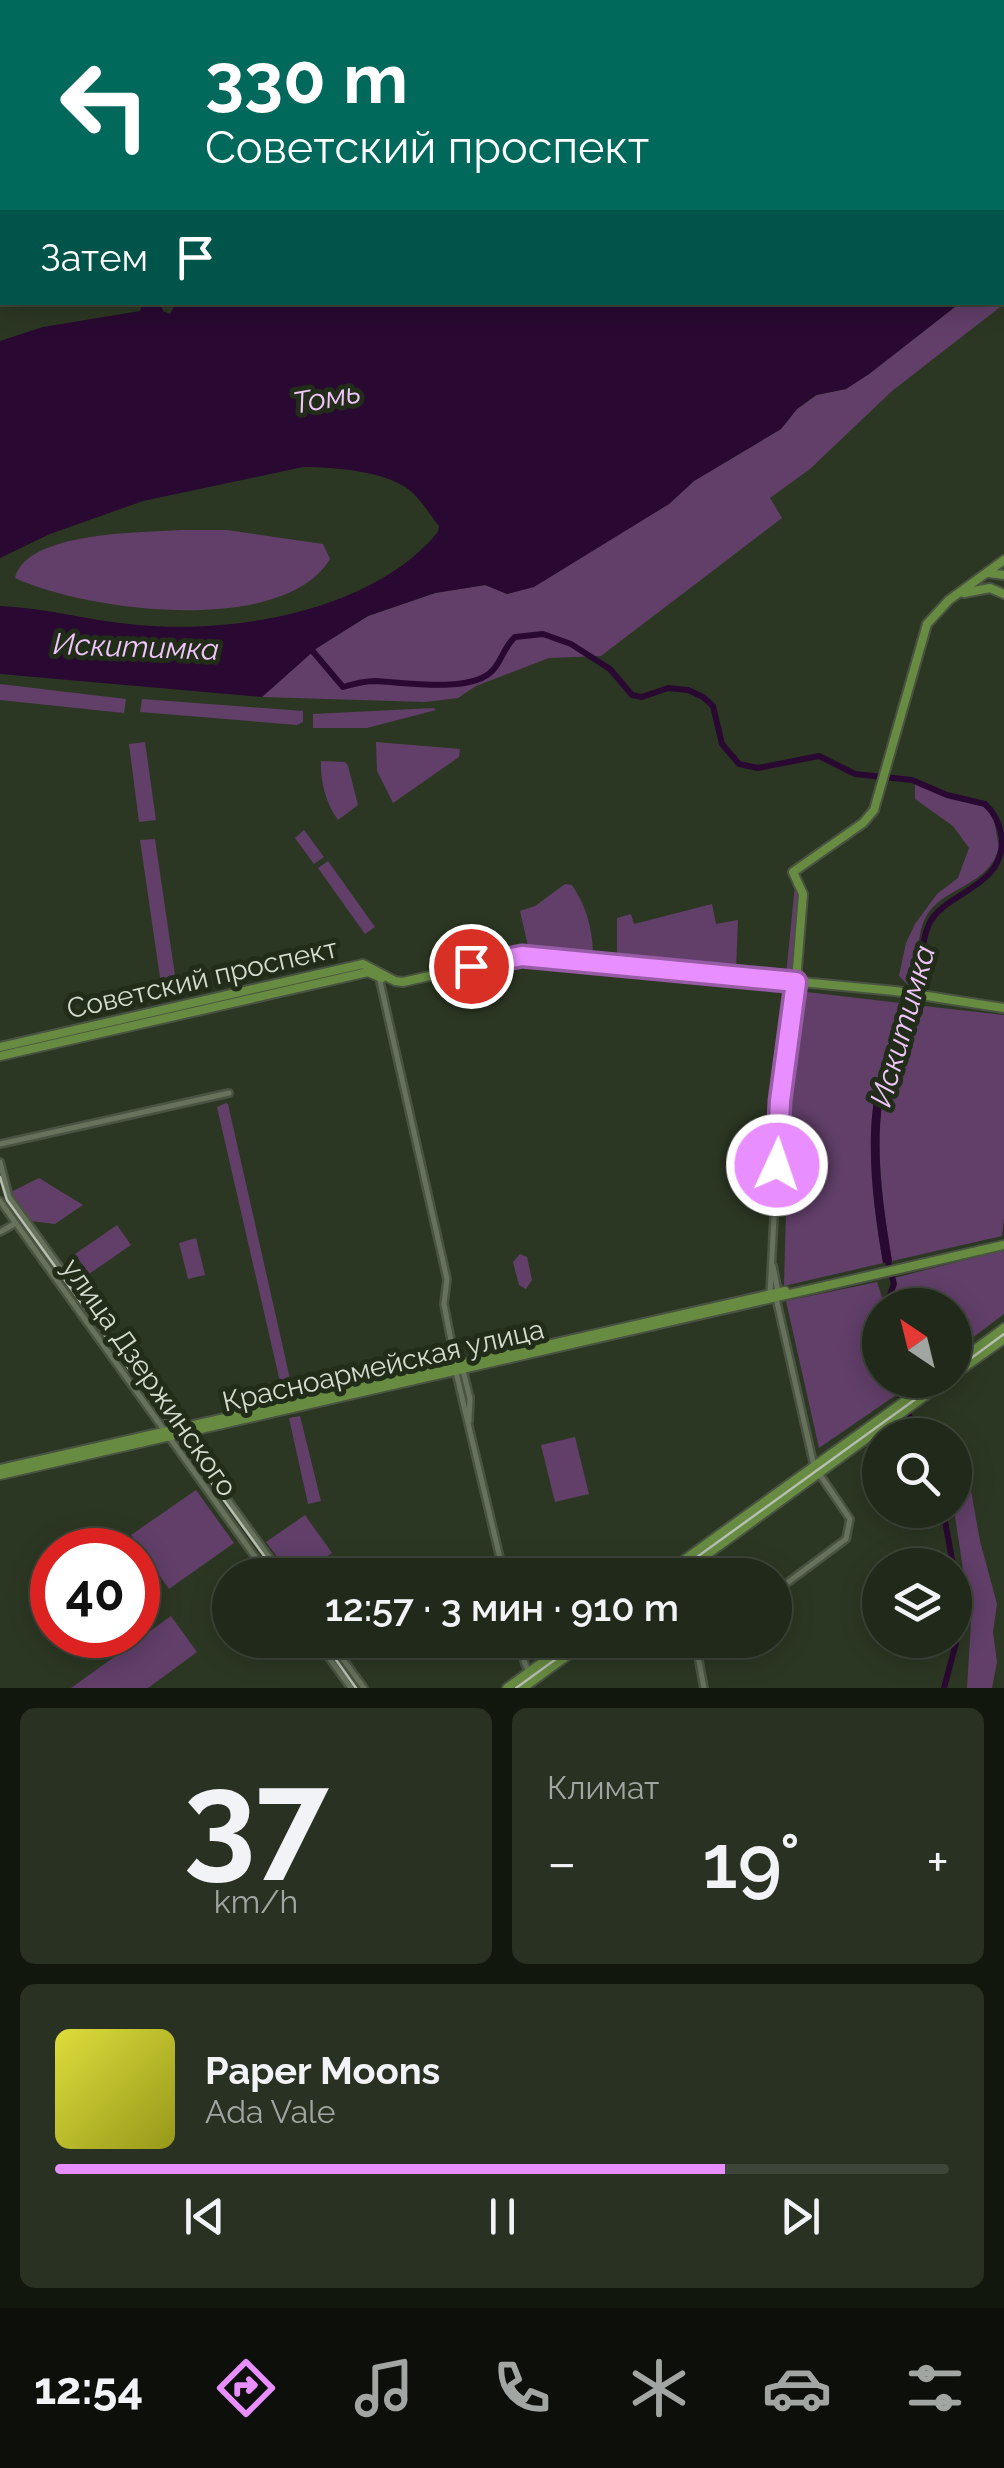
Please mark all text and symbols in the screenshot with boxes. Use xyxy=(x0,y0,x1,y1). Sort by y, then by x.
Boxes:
text: 330 m xyxy=(205,37,408,119)
icon: left xyxy=(40,40,170,170)
text: Советский проспект xyxy=(205,121,649,174)
icon: arrive xyxy=(168,230,223,285)
text: Затем xyxy=(40,235,148,280)
water label: Томь xyxy=(290,374,364,421)
water label: Искитимка xyxy=(52,626,220,667)
pin xyxy=(429,924,514,1009)
street label: Советский проспект xyxy=(64,931,341,1026)
icon: arrive xyxy=(444,939,499,994)
water label: Искитимка xyxy=(863,941,942,1110)
position arrow xyxy=(725,1113,829,1217)
street label: улица Дзержинского xyxy=(55,1252,244,1503)
north arrow xyxy=(862,1288,972,1398)
map controls xyxy=(862,1288,972,1658)
street label: Красноармейская улица xyxy=(219,1312,547,1419)
button: search xyxy=(862,1418,972,1528)
speed limit sign: 40 xyxy=(30,1528,160,1658)
button: layers xyxy=(862,1548,972,1658)
text: 12:57 · 3 мин · 910 m xyxy=(325,1585,679,1630)
text: 37 xyxy=(183,1742,329,1894)
text: Климат xyxy=(547,1769,659,1806)
text: 19° xyxy=(702,1817,800,1906)
text: − xyxy=(547,1830,577,1895)
text: + xyxy=(926,1830,949,1895)
text: km/h xyxy=(214,1883,298,1920)
text: Paper Moons xyxy=(205,2048,440,2093)
text: Ada Vale xyxy=(205,2093,336,2130)
icon: previous xyxy=(177,2189,232,2244)
icon: pause xyxy=(475,2189,530,2244)
icon: next xyxy=(773,2189,828,2244)
icon: directions xyxy=(211,2353,281,2423)
icon: music xyxy=(349,2353,419,2423)
icon: phone xyxy=(487,2353,557,2423)
icon: climate xyxy=(624,2353,694,2423)
icon: car xyxy=(762,2353,832,2423)
icon: filters xyxy=(900,2353,970,2423)
text: 12:54 xyxy=(34,2362,143,2415)

